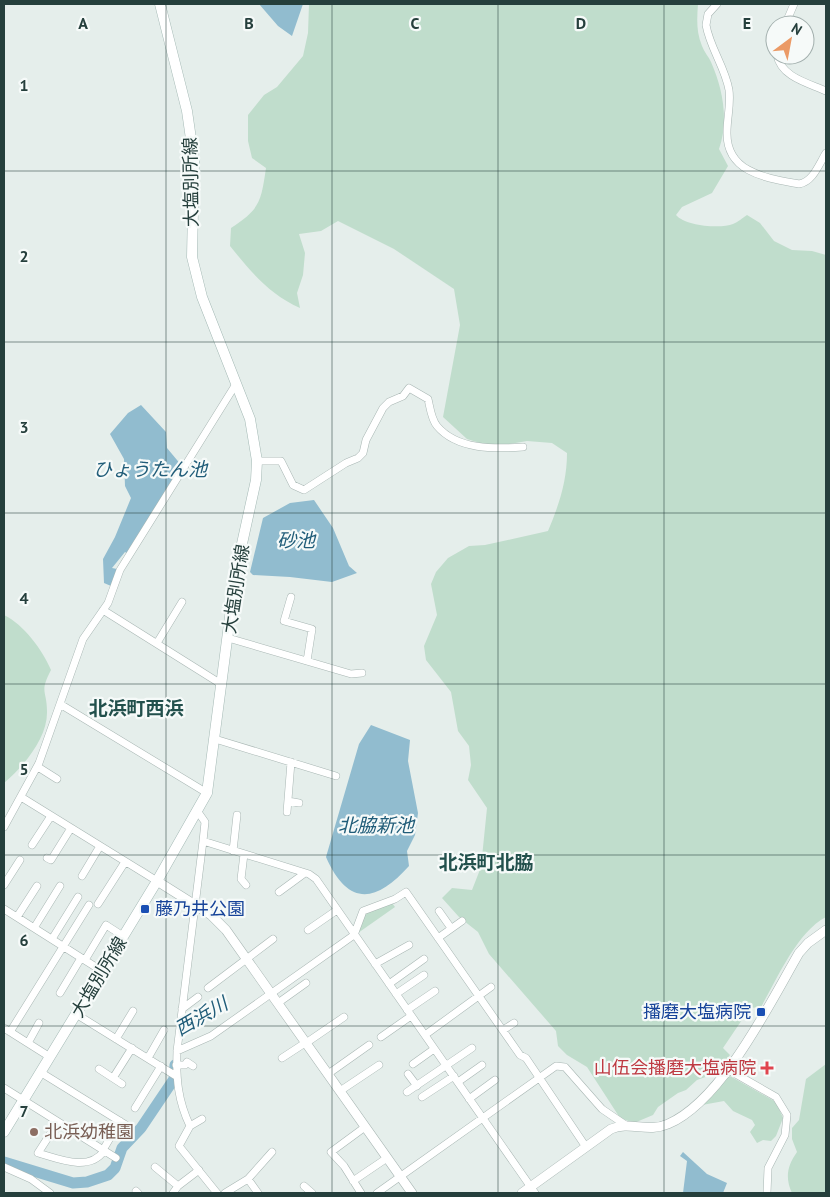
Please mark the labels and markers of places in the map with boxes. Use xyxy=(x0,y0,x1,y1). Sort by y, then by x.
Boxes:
place label: 藤乃井公園 xyxy=(155,897,245,920)
marker: 藤乃井公園 xyxy=(139,903,151,915)
place label: 播磨大塩病院 xyxy=(643,1000,751,1023)
marker: 播磨大塩病院 xyxy=(755,1006,767,1018)
place label: 山伍会播磨大塩病院 xyxy=(594,1056,756,1079)
marker: 山伍会播磨大塩病院 xyxy=(760,1061,774,1075)
place label: 北浜幼稚園 xyxy=(44,1120,134,1143)
marker: 北浜幼稚園 xyxy=(28,1126,40,1138)

